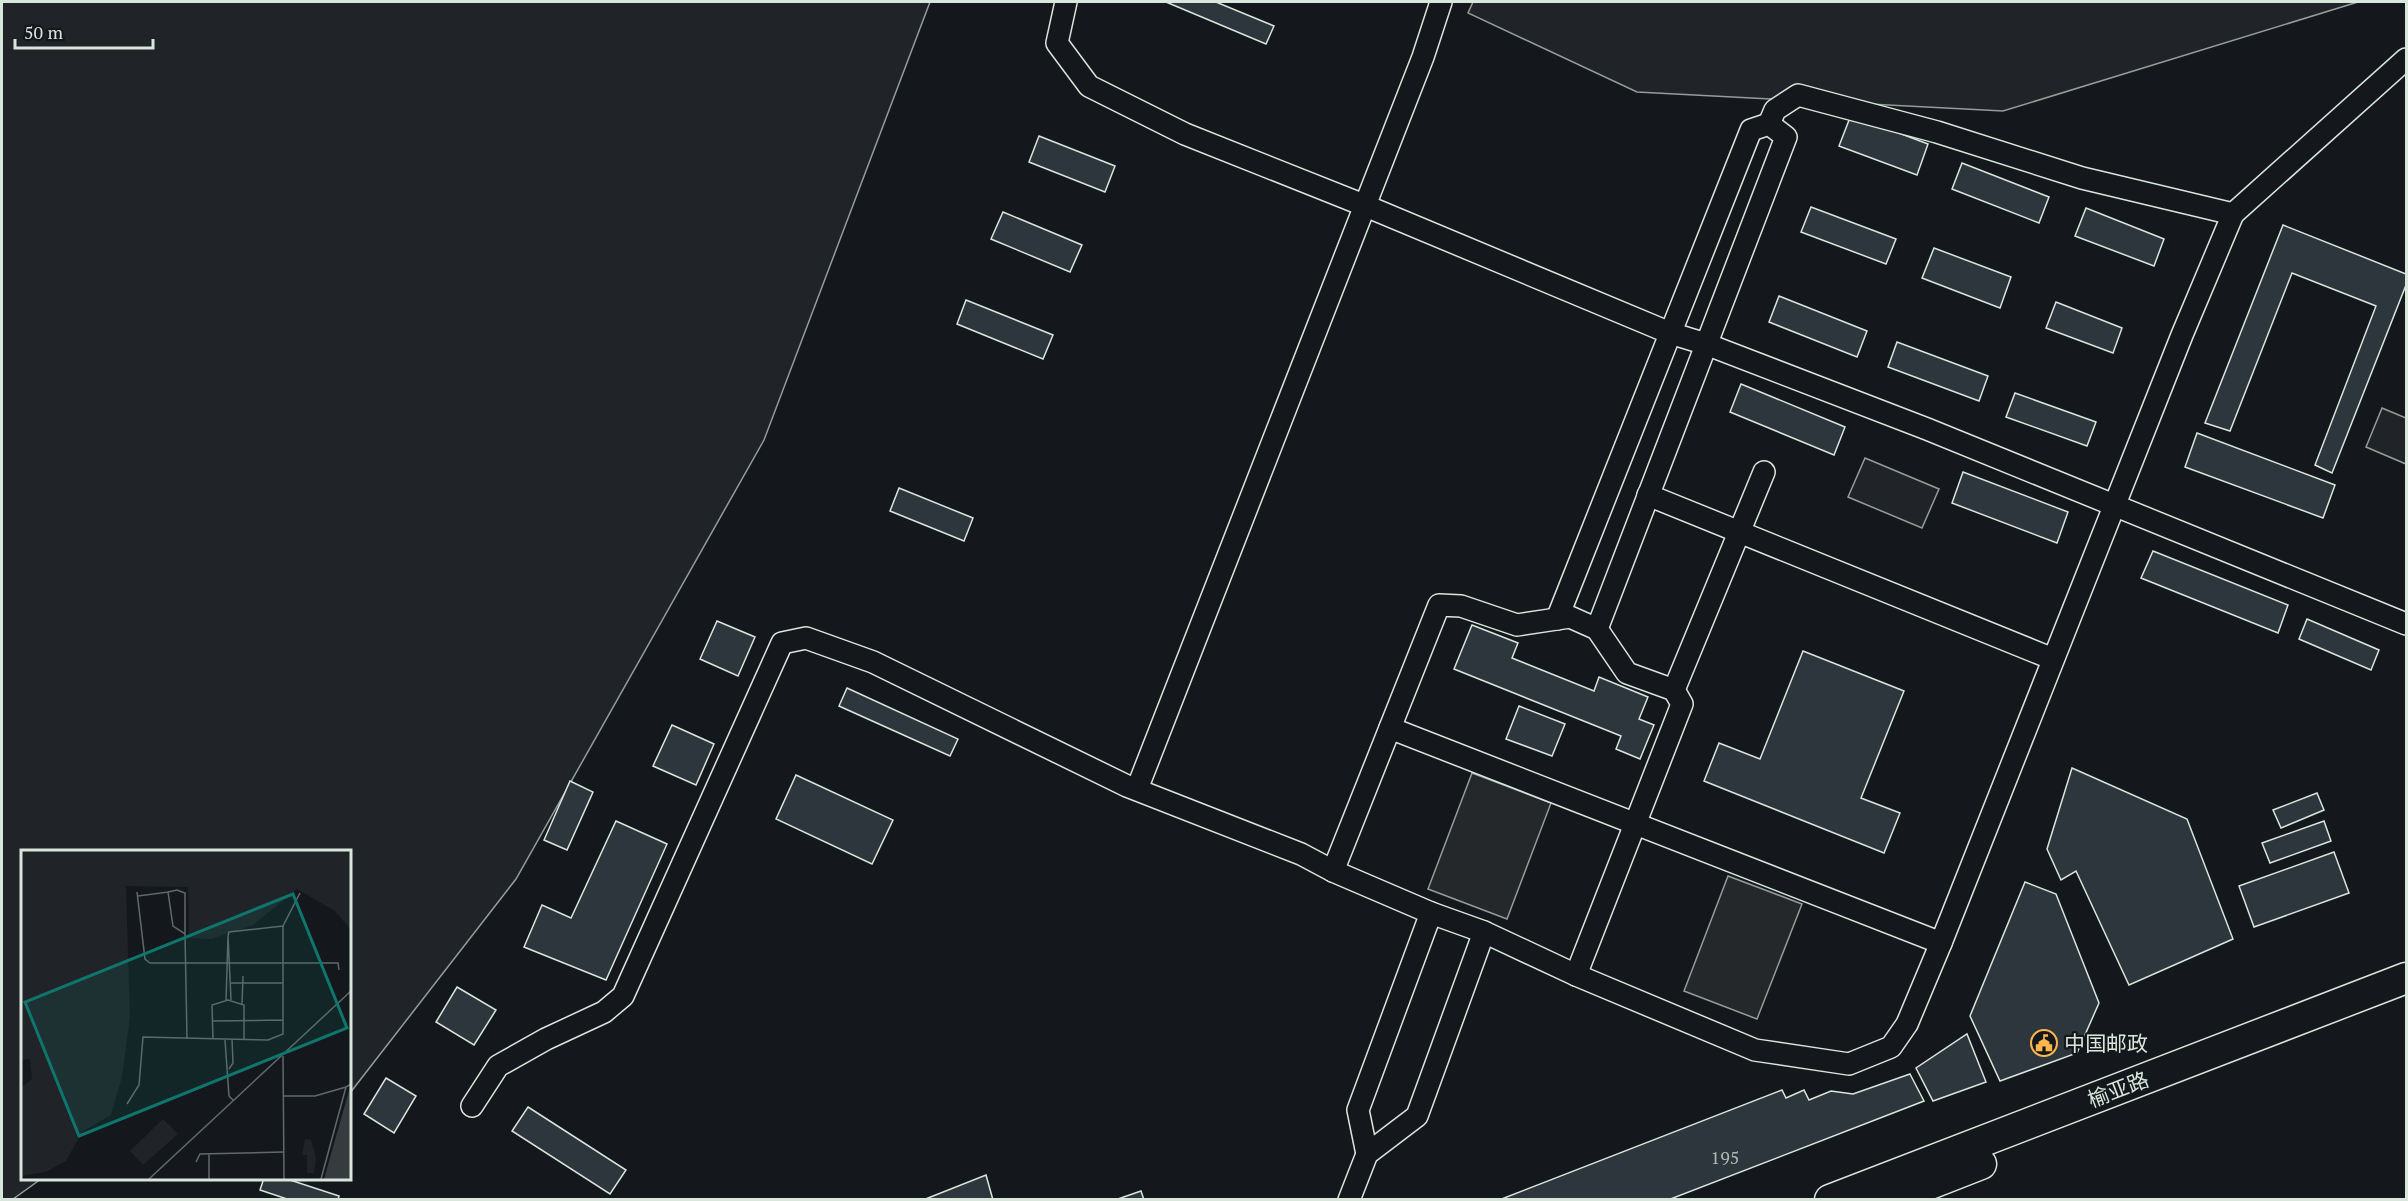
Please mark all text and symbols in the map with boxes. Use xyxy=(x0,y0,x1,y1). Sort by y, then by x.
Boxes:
scale bar xyxy=(15,12,153,50)
text: 50 m xyxy=(24,20,64,44)
inset map xyxy=(21,850,351,1180)
public building icon: 中国邮政 xyxy=(2029,1028,2059,1058)
place label: 中国邮政 xyxy=(2064,1029,2148,1057)
street label: 榆亚路 xyxy=(2084,1065,2152,1113)
house number: 195 xyxy=(1711,1145,1739,1169)

